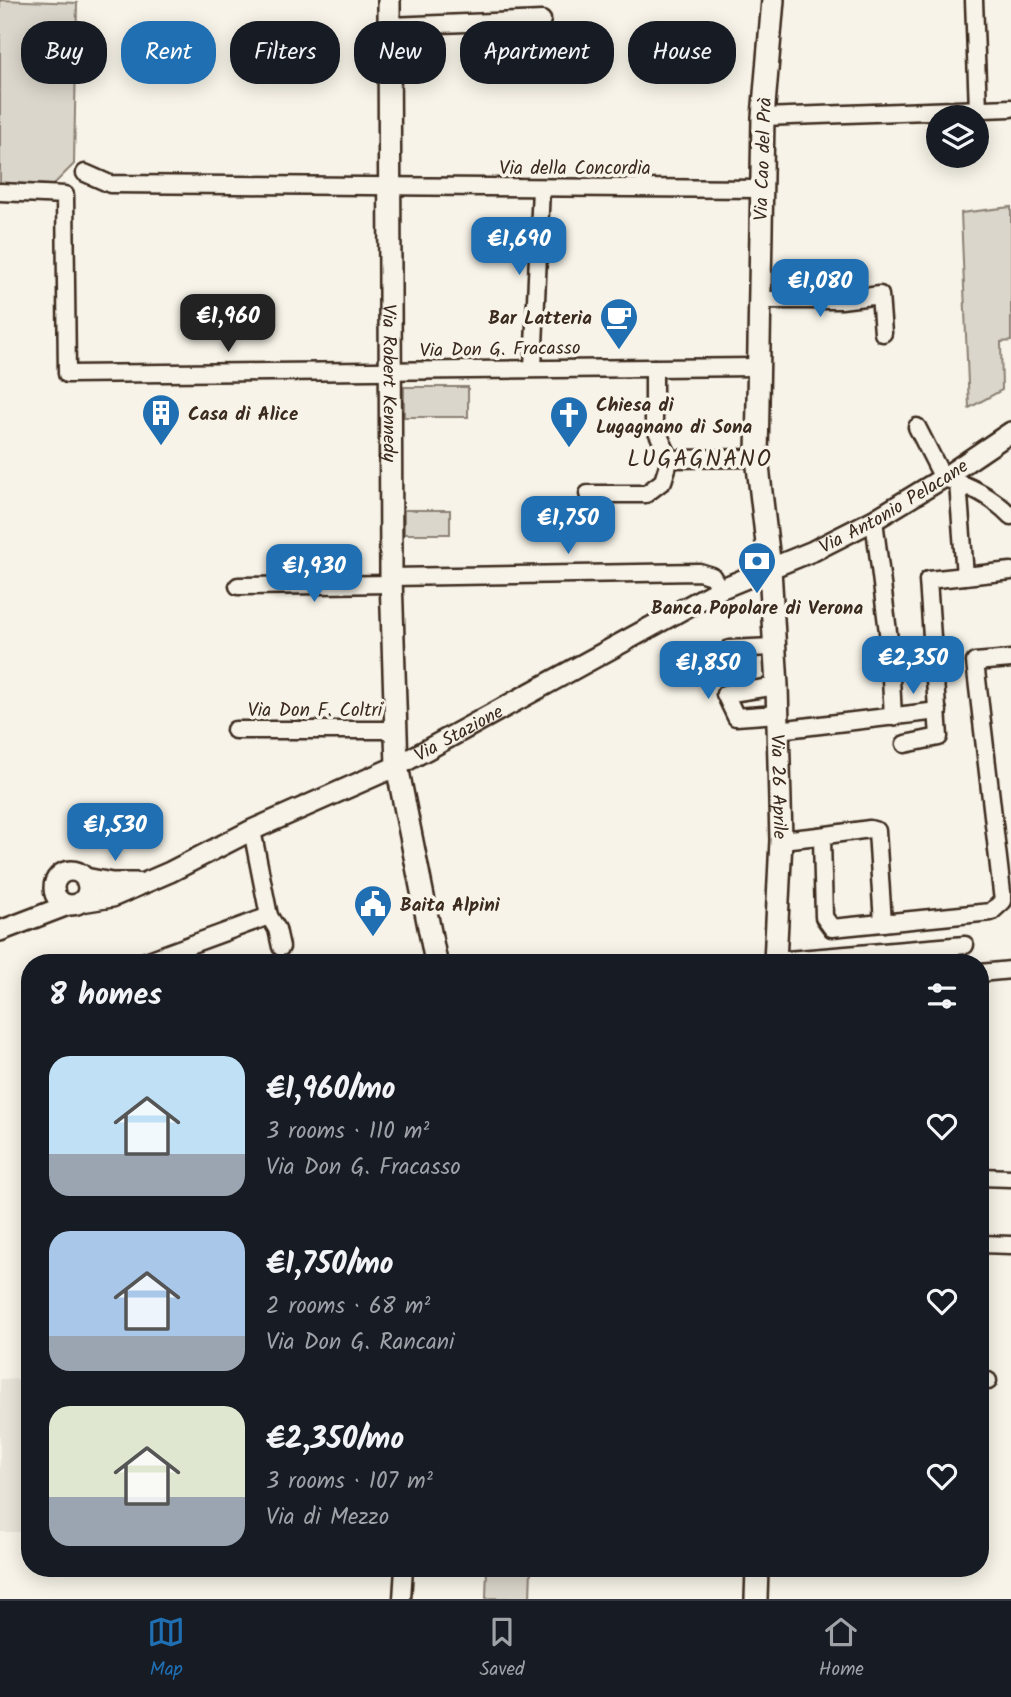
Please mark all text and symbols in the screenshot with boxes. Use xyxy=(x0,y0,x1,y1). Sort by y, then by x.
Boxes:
chip: Buy xyxy=(21,21,107,84)
chip: Rent xyxy=(121,21,216,84)
chip: Filters xyxy=(230,21,340,84)
chip: New xyxy=(354,21,446,84)
chip: Apartment xyxy=(460,21,614,84)
chip: House xyxy=(628,21,736,84)
street label: Via Cao del Prà xyxy=(747,97,781,221)
map controls xyxy=(926,105,989,168)
button: layers xyxy=(926,105,989,168)
street label: Via della Concordia xyxy=(499,154,651,184)
pin: €1,690 xyxy=(462,218,576,277)
text: €1,690 xyxy=(487,222,551,258)
pin: €1,080 xyxy=(763,260,877,319)
text: €1,080 xyxy=(788,264,852,300)
pin: €1,960 xyxy=(171,294,285,354)
cafe icon: Bar Latteria xyxy=(598,296,640,351)
text: €1,960 xyxy=(196,299,260,335)
street label: Via Robert Kennedy xyxy=(373,304,404,463)
place label: Bar Latteria xyxy=(488,304,592,334)
street label: Via Don G. Fracasso xyxy=(419,334,581,366)
place label: Chiesa di Lugagnano di Sona xyxy=(596,391,752,443)
building icon: Casa di Alice xyxy=(140,392,182,447)
church icon: Chiesa di Lugagnano di Sona xyxy=(548,394,590,449)
place label: Casa di Alice xyxy=(188,400,298,430)
district label: LUGAGNANO xyxy=(627,442,773,478)
street label: Via Antonio Pelacane xyxy=(814,452,975,563)
pin: €1,750 xyxy=(511,496,625,556)
text: €1,750 xyxy=(537,501,599,537)
bank icon: Banca Popolare di Verona xyxy=(736,540,778,595)
pin: €1,930 xyxy=(257,544,371,604)
text: €1,930 xyxy=(282,549,346,585)
place label: Banca Popolare di Verona xyxy=(651,594,863,624)
pin: €2,350 xyxy=(856,636,970,696)
text: €2,350 xyxy=(878,641,948,677)
pin: €1,850 xyxy=(651,642,765,701)
text: €1,850 xyxy=(676,646,740,682)
street label: Via Don F. Coltri xyxy=(248,696,384,726)
street label: Via Stazione xyxy=(409,697,510,771)
street label: Via 26 Aprile xyxy=(761,734,794,840)
pin: €1,530 xyxy=(58,804,172,863)
text: €1,530 xyxy=(83,808,147,844)
public building icon: Baita Alpini xyxy=(352,883,394,938)
place label: Baita Alpini xyxy=(400,891,501,921)
text: 8 homes xyxy=(49,972,162,1020)
icon: filters xyxy=(923,977,961,1015)
text: €1,960/mo xyxy=(266,1066,395,1114)
icon: home xyxy=(105,1084,189,1168)
icon: heart xyxy=(923,1107,961,1145)
text: 3 rooms · 110 m² xyxy=(266,1114,429,1150)
text: Via Don G. Fracasso xyxy=(266,1150,461,1186)
text: €1,750/mo xyxy=(266,1241,393,1289)
icon: home xyxy=(105,1259,189,1343)
icon: heart xyxy=(923,1282,961,1320)
text: 2 rooms · 68 m² xyxy=(266,1289,430,1325)
text: Via Don G. Rancani xyxy=(266,1325,454,1361)
text: €2,350/mo xyxy=(266,1416,404,1464)
icon: home xyxy=(105,1434,189,1518)
icon: heart xyxy=(923,1457,961,1495)
text: 3 rooms · 107 m² xyxy=(266,1464,433,1500)
text: Via di Mezzo xyxy=(266,1500,389,1536)
tab: Map xyxy=(147,1613,185,1685)
tab: Saved xyxy=(479,1613,525,1685)
tab: Home xyxy=(819,1613,864,1685)

